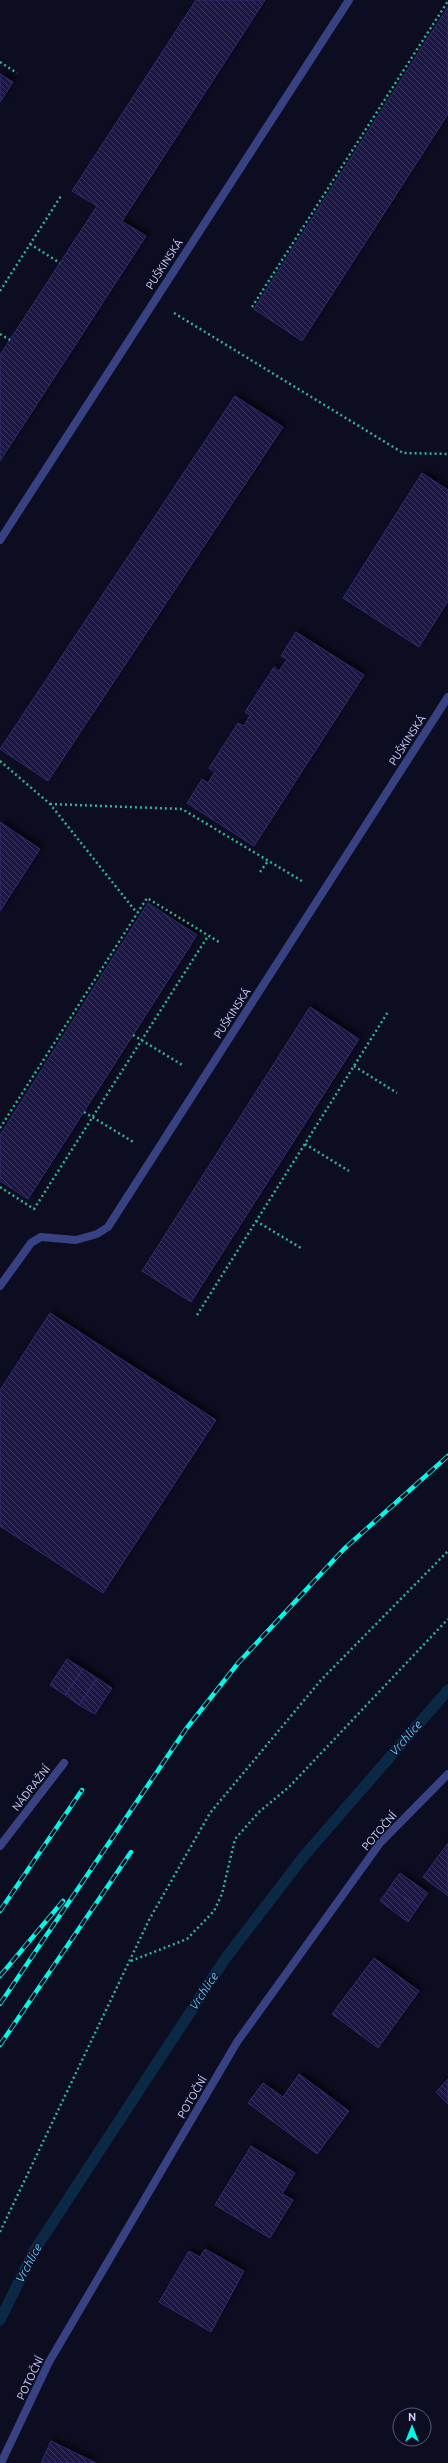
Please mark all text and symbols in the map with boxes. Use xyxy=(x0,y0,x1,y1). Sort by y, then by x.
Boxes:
street label: PUŠKINSKÁ xyxy=(143,235,185,291)
street label: PUŠKINSKÁ xyxy=(386,711,428,767)
street label: PUŠKINSKÁ xyxy=(211,984,253,1040)
water label: Vrchlice xyxy=(387,1718,424,1758)
street label: NÁDRAŽNÍ xyxy=(9,1762,53,1813)
street label: POTOČNÍ xyxy=(358,1809,399,1853)
water label: Vrchlice xyxy=(187,1970,220,2012)
street label: POTOČNÍ xyxy=(174,2073,209,2120)
water label: Vrchlice xyxy=(13,2241,44,2284)
street label: POTOČNÍ xyxy=(13,2354,46,2402)
north arrow xyxy=(392,2407,432,2447)
text: N xyxy=(408,2411,416,2423)

